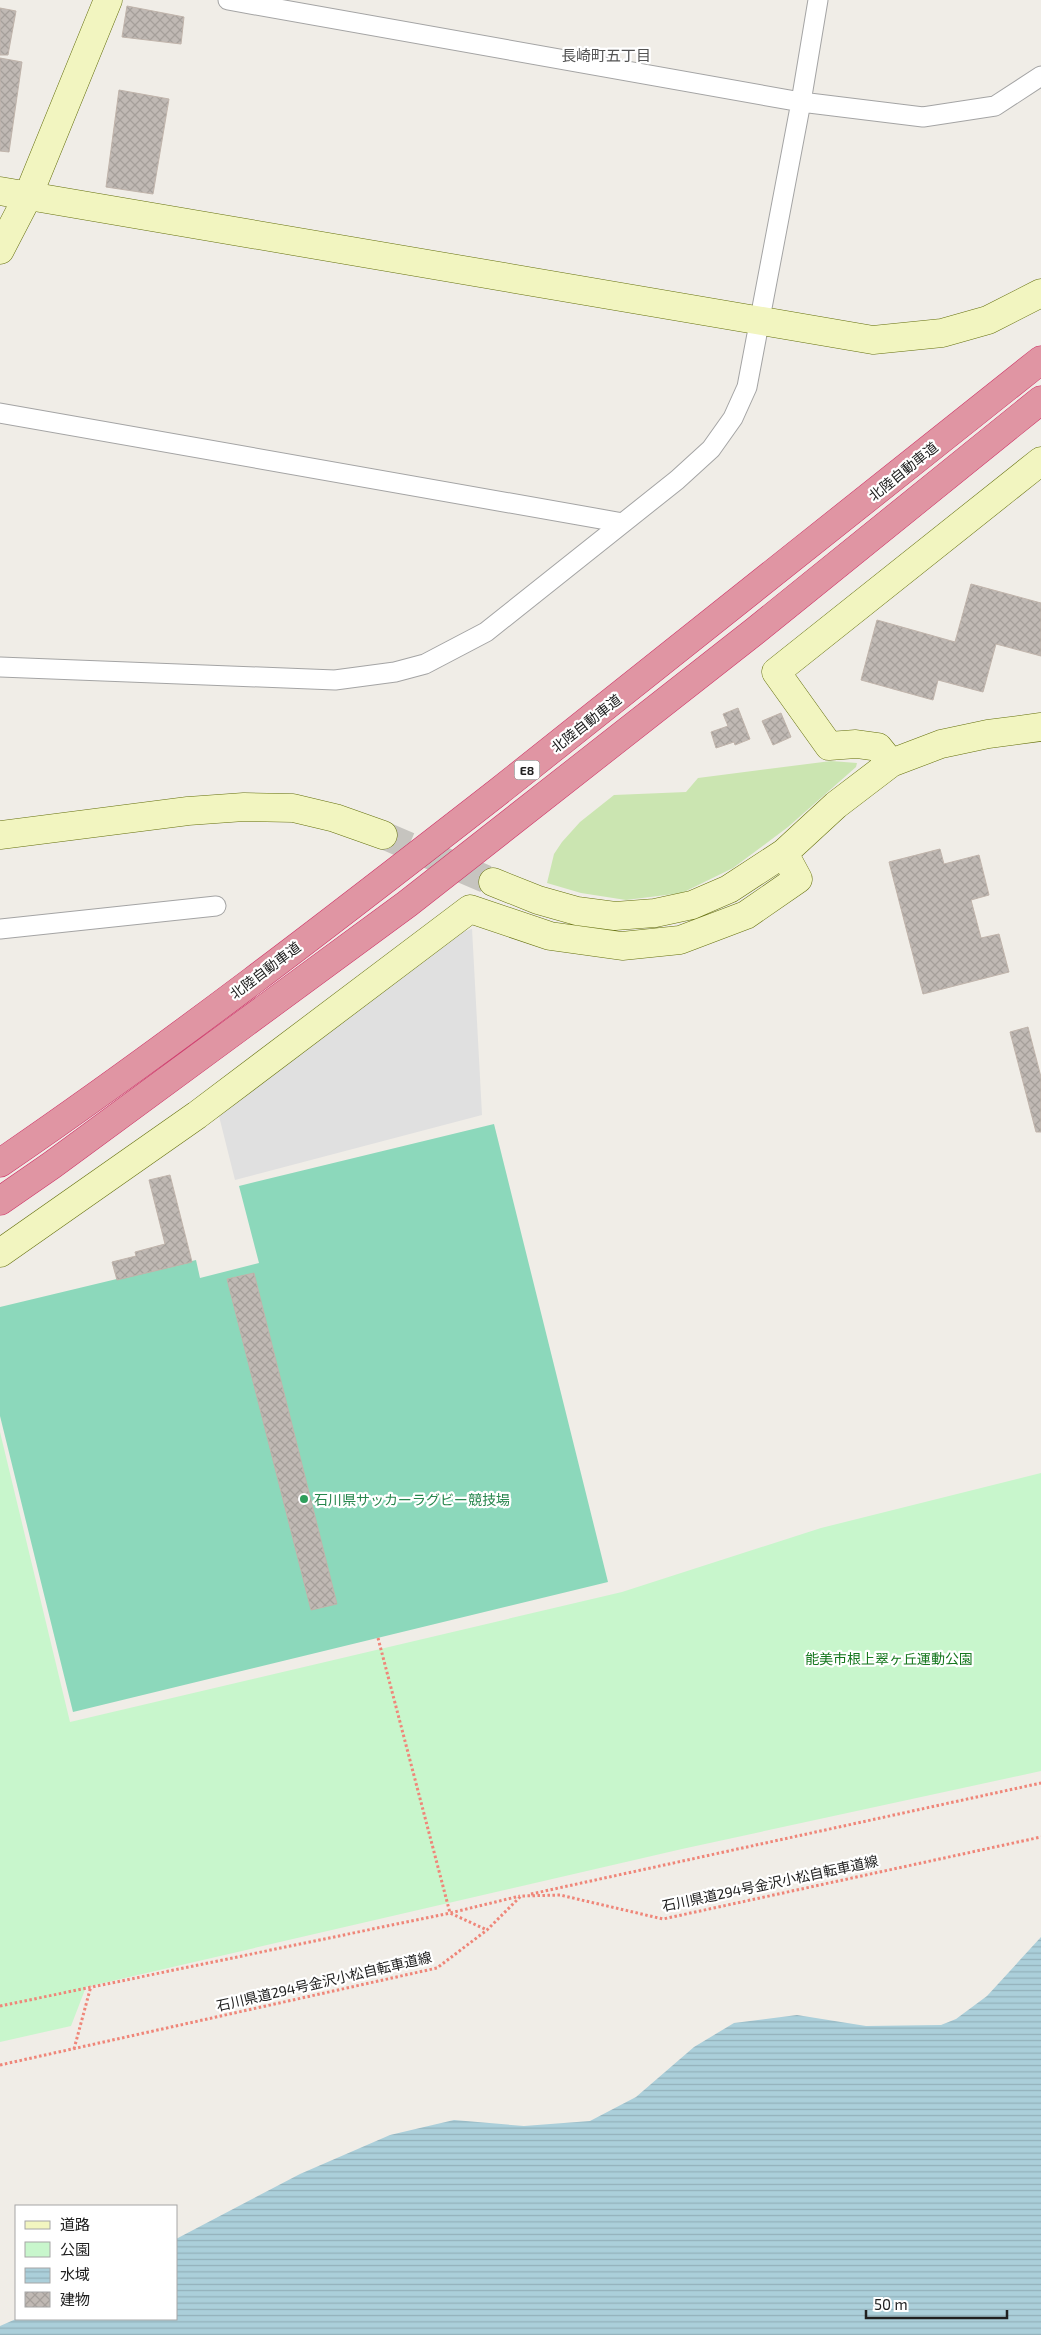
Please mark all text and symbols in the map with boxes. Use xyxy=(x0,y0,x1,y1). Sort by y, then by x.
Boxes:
district label: 長崎町五丁目 xyxy=(561,46,651,64)
street label: 北陸自動車道 xyxy=(865,438,941,504)
street label: 北陸自動車道 xyxy=(548,690,624,756)
road number: E8 xyxy=(514,760,540,780)
street label: 北陸自動車道 xyxy=(226,938,304,1002)
place label: 石川県サッカーラグビー競技場 xyxy=(314,1491,510,1508)
marker: 石川県サッカーラグビー競技場 xyxy=(298,1493,310,1505)
park label: 能美市根上翠ヶ丘運動公園 xyxy=(805,1650,973,1667)
street label: 石川県道294号金沢小松自転車道線 xyxy=(660,1852,880,1914)
street label: 石川県道294号金沢小松自転車道線 xyxy=(215,1948,433,2014)
legend xyxy=(15,2205,178,2320)
text: 道路 xyxy=(60,2215,90,2233)
text: 公園 xyxy=(60,2240,90,2258)
text: 水域 xyxy=(60,2265,90,2283)
scale bar xyxy=(866,2288,1007,2320)
text: 建物 xyxy=(60,2290,90,2308)
text: 50 m xyxy=(874,2295,908,2313)

